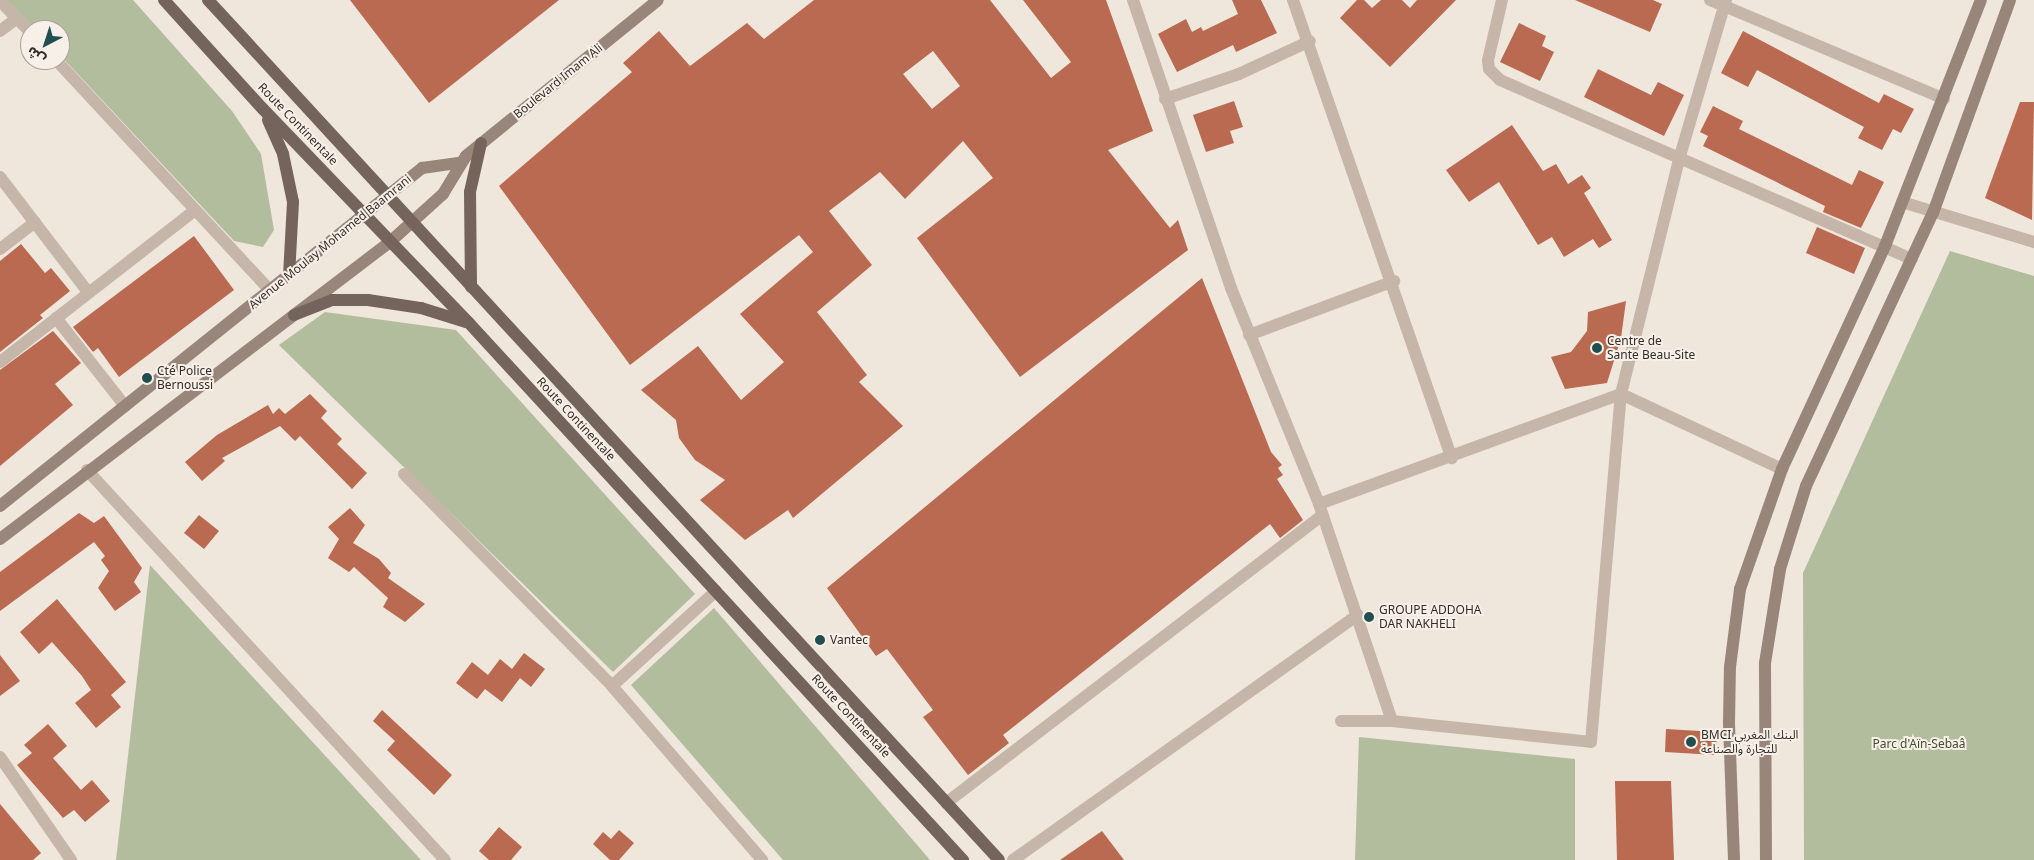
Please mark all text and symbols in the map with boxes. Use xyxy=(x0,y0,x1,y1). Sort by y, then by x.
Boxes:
north arrow xyxy=(20,20,70,70)
street label: Boulevard Imam Ali xyxy=(511,41,605,121)
text: ش xyxy=(22,43,49,70)
street label: Route Continentale xyxy=(255,80,341,168)
street label: Avenue Moulay Mohamed Baamrani xyxy=(246,172,414,312)
place label: Centre de Sante Beau-Site xyxy=(1607,334,1695,362)
marker: Centre de Sante Beau-Site xyxy=(1591,342,1603,354)
place label: Cté Police Bernoussi xyxy=(157,364,213,392)
marker: Cté Police Bernoussi xyxy=(141,372,153,384)
street label: Route Continentale xyxy=(534,374,618,464)
place label: GROUPE ADDOHA DAR NAKHELI xyxy=(1379,603,1482,631)
marker: GROUPE ADDOHA DAR NAKHELI xyxy=(1363,611,1375,623)
place label: Vantec xyxy=(830,633,868,647)
marker: Vantec xyxy=(814,634,826,646)
street label: Route Continentale xyxy=(809,671,893,761)
place label: BMCI البنك المغربي للتجارة والصناعة xyxy=(1701,728,1798,756)
marker: BMCI البنك المغربي للتجارة والصناعة xyxy=(1685,736,1697,748)
park label: Parc d'Aïn-Sebaâ xyxy=(1872,737,1966,751)

